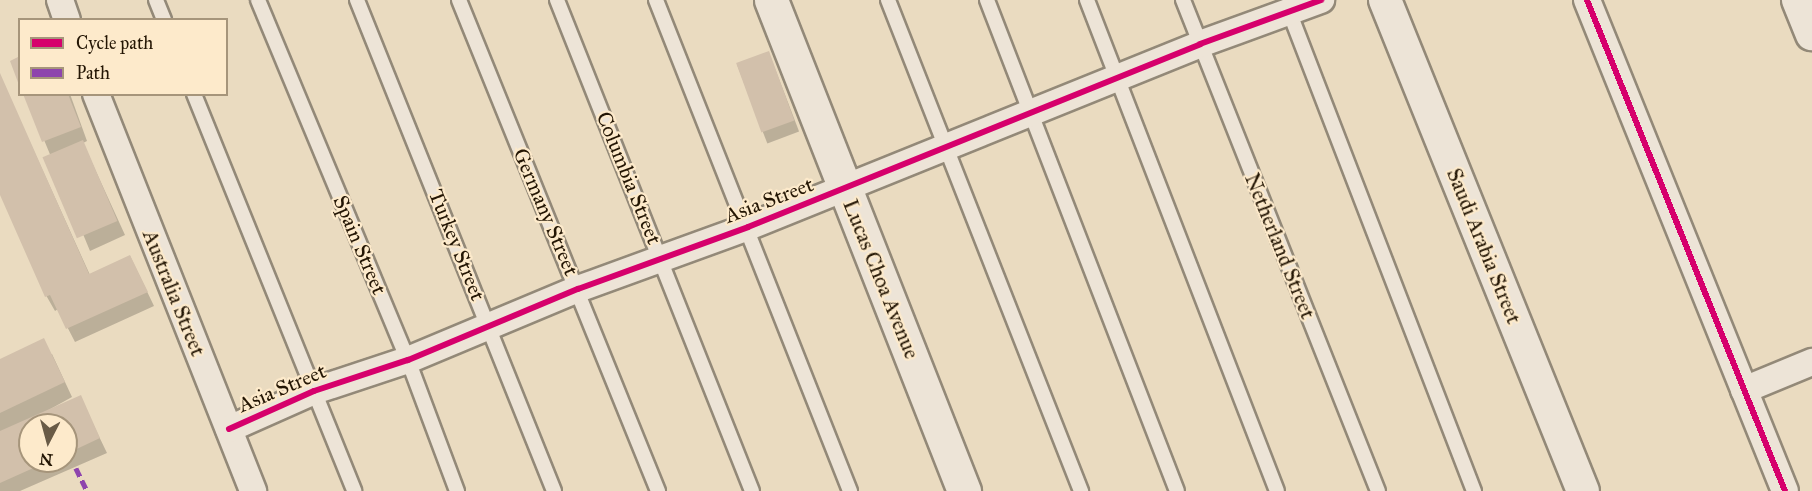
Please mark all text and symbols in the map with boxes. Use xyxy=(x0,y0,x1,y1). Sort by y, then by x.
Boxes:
legend xyxy=(18,18,228,96)
text: Cycle path xyxy=(76,32,153,54)
text: Path xyxy=(76,62,110,84)
street label: Columbia Street xyxy=(591,108,667,248)
street label: Germany Street xyxy=(508,144,584,280)
street label: Saudi Arabia Street xyxy=(1441,165,1527,327)
street label: Netherland Street xyxy=(1239,169,1321,323)
street label: Asia Street xyxy=(721,172,817,228)
street label: Turkey Street xyxy=(423,186,491,304)
street label: Spain Street xyxy=(328,192,392,298)
street label: Lucas Choa Avenue xyxy=(838,196,924,362)
street label: Australia Street xyxy=(137,226,211,360)
street label: Asia Street xyxy=(234,358,330,418)
north arrow xyxy=(18,413,78,473)
text: N xyxy=(39,449,54,470)

